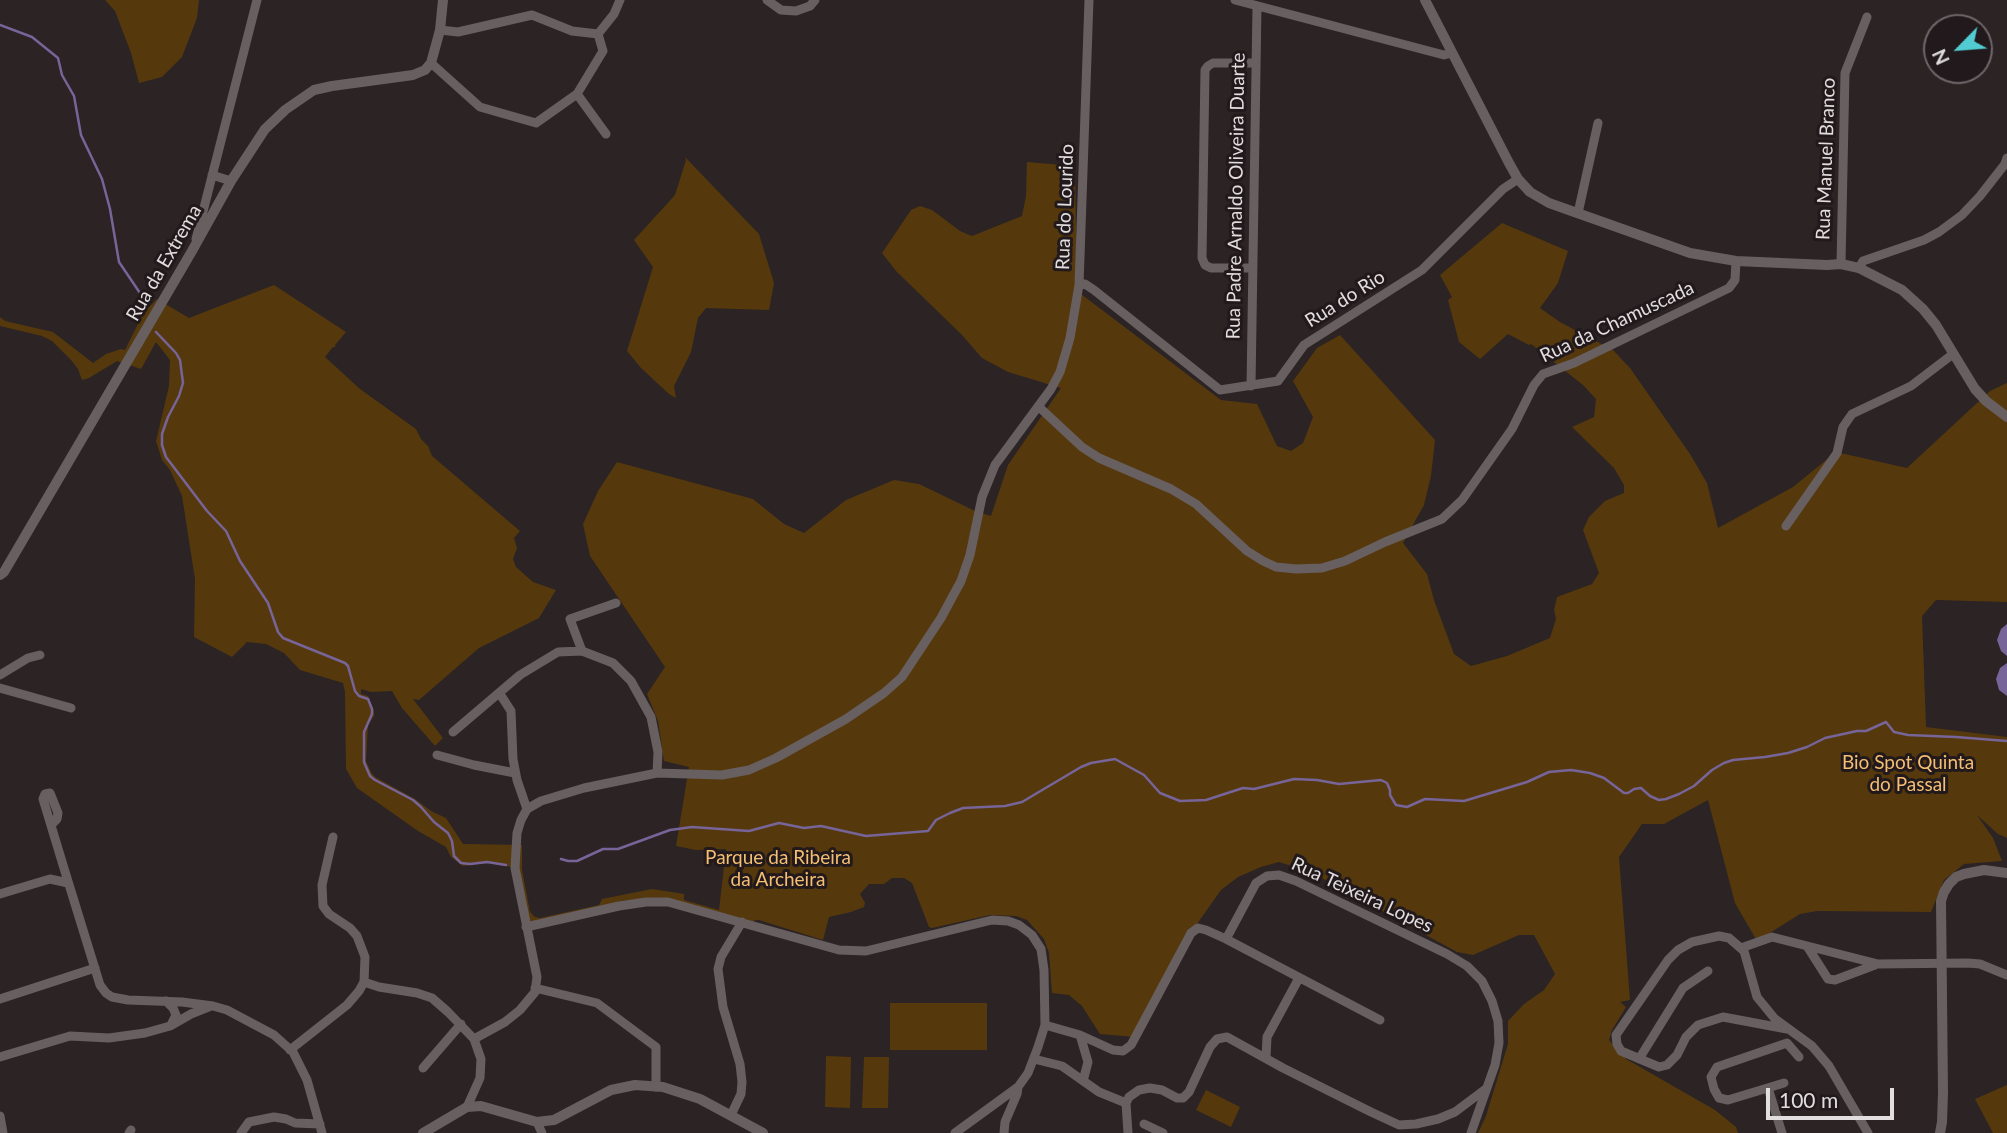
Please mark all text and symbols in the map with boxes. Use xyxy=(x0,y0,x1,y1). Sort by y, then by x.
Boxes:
north arrow xyxy=(1923,14,1993,84)
text: N xyxy=(1927,46,1954,69)
street label: Rua Padre Arnaldo Oliveira Duarte xyxy=(1222,52,1250,340)
street label: Rua Manuel Branco xyxy=(1812,77,1840,241)
street label: Rua do Lourido xyxy=(1051,144,1079,270)
street label: Rua da Extrema xyxy=(122,201,206,325)
street label: Rua do Rio xyxy=(1301,266,1389,332)
street label: Rua da Chamuscada xyxy=(1536,276,1698,368)
park label: Bio Spot Quinta do Passal xyxy=(1842,752,1974,796)
park label: Parque da Ribeira da Archeira xyxy=(705,847,851,891)
street label: Rua Teixeira Lopes xyxy=(1288,852,1436,938)
scale bar xyxy=(1769,1074,1897,1118)
text: 100 m xyxy=(1779,1087,1838,1112)

